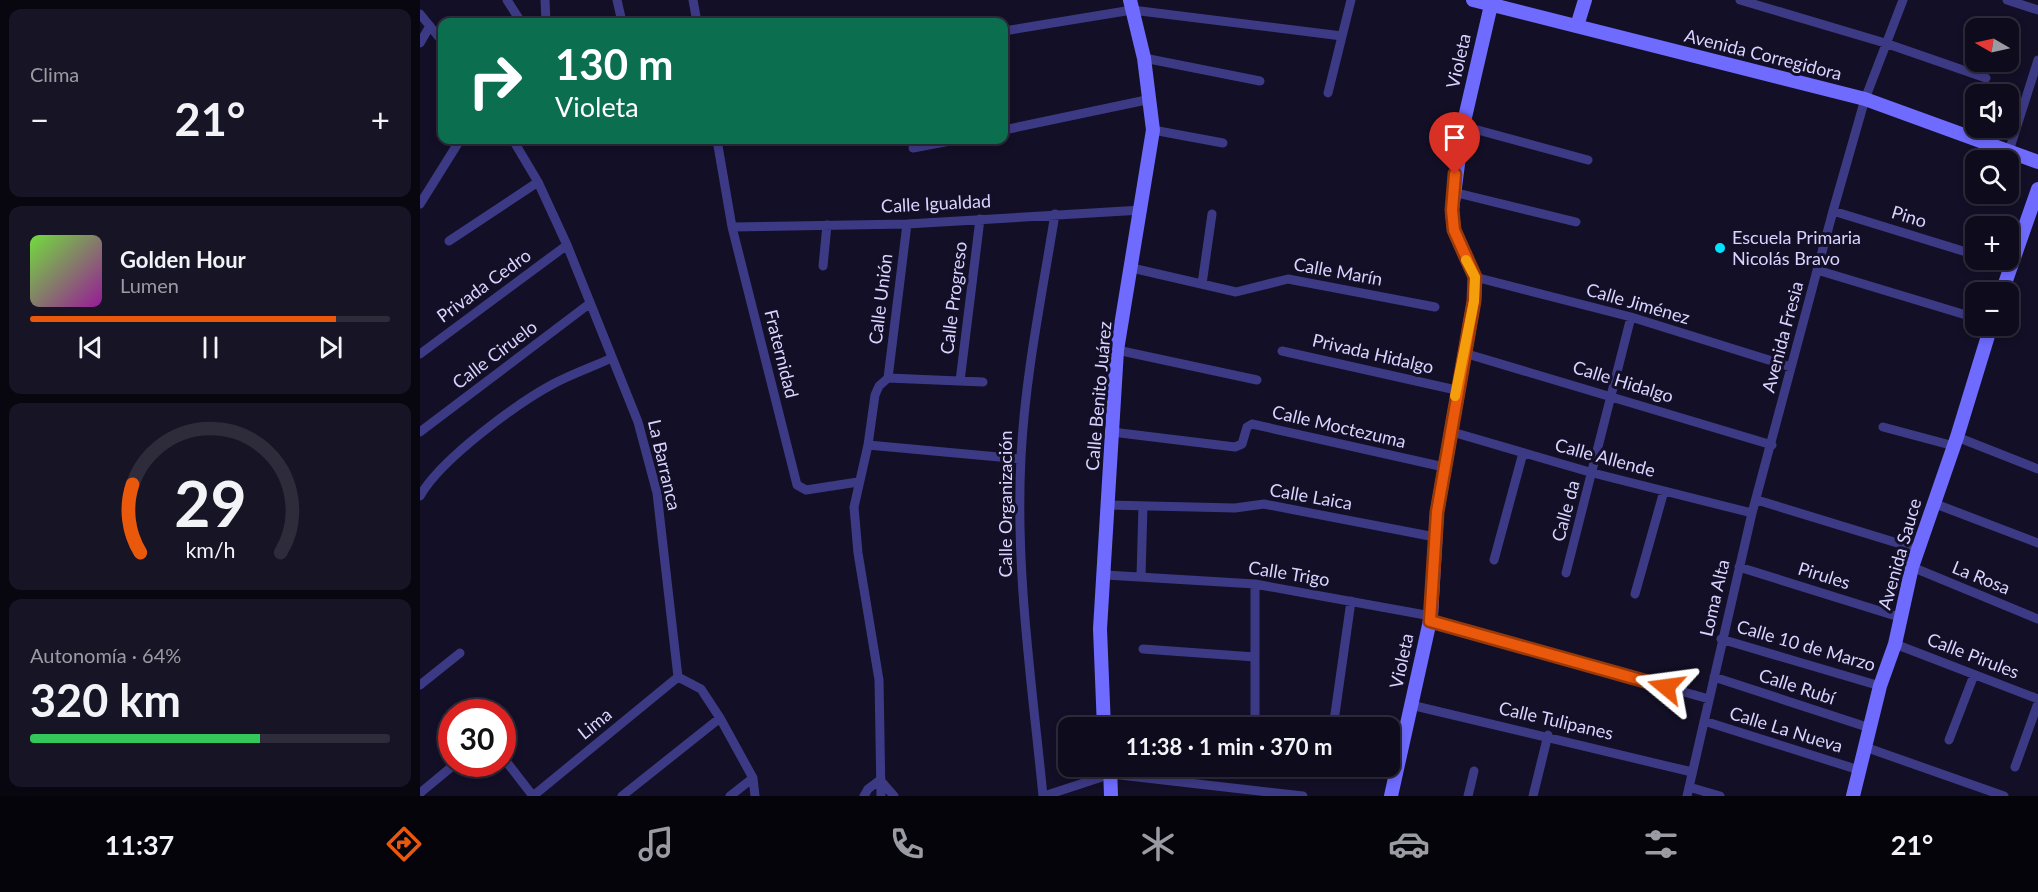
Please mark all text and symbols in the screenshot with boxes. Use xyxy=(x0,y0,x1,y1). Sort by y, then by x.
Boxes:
north arrow xyxy=(1965,18,2019,72)
map controls xyxy=(1965,18,2019,336)
street label: Avenida Corregidora xyxy=(1682,24,1844,84)
street label: Violeta xyxy=(1441,31,1475,90)
text: 130 m xyxy=(555,39,673,89)
icon: right xyxy=(456,42,534,120)
text: Clima xyxy=(30,62,79,86)
button: sound xyxy=(1965,84,2019,138)
text: Violeta xyxy=(555,90,639,123)
text: 21° xyxy=(175,92,245,146)
text: − xyxy=(30,99,49,139)
text: + xyxy=(371,99,390,139)
pin xyxy=(1429,112,1480,174)
icon: arrive xyxy=(1438,121,1471,154)
button: search xyxy=(1965,150,2019,204)
street label: Calle Igualdad xyxy=(880,189,991,217)
street label: Pino xyxy=(1889,200,1929,232)
button: + xyxy=(1965,216,2019,270)
place label: Escuela Primaria Nicolás Bravo xyxy=(1732,226,1861,269)
street label: Calle Progreso xyxy=(935,240,971,356)
marker: Escuela Primaria Nicolás Bravo xyxy=(1713,241,1727,255)
street label: Privada Cedro xyxy=(432,244,535,327)
text: Golden Hour xyxy=(120,246,246,273)
street label: Calle Unión xyxy=(864,252,896,345)
street label: Calle Marín xyxy=(1292,252,1384,290)
text: Lumen xyxy=(120,273,179,297)
street label: Calle Jiménez xyxy=(1584,278,1693,328)
street label: Avenida Fresia xyxy=(1757,279,1807,395)
button: − xyxy=(1965,282,2019,336)
street label: Fraternidad xyxy=(760,307,804,400)
street label: Calle Ciruelo xyxy=(448,315,541,393)
street label: Calle Benito Juárez xyxy=(1081,320,1115,471)
street label: Privada Hidalgo xyxy=(1310,328,1436,378)
icon: previous xyxy=(74,331,107,364)
icon: pause xyxy=(194,331,227,364)
icon: next xyxy=(314,331,347,364)
street label: Calle Hidalgo xyxy=(1570,355,1676,407)
street label: Calle Moctezuma xyxy=(1270,400,1408,452)
street label: La Barranca xyxy=(644,417,686,512)
street label: Calle Organización xyxy=(994,430,1016,578)
street label: Calle Allende xyxy=(1553,433,1658,481)
text: 29 xyxy=(174,466,246,541)
street label: Calle Laica xyxy=(1268,478,1354,514)
street label: Calle da xyxy=(1546,478,1584,544)
street label: Avenida Sauce xyxy=(1873,496,1925,612)
text: km/h xyxy=(185,538,235,564)
street label: Calle Trigo xyxy=(1247,556,1331,590)
street label: La Rosa xyxy=(1949,556,2014,599)
street label: Loma Alta xyxy=(1694,557,1734,638)
street label: Pirules xyxy=(1796,557,1853,593)
street label: Calle 10 de Marzo xyxy=(1734,615,1878,675)
street label: Calle Pirules xyxy=(1924,627,2023,683)
street label: Violeta xyxy=(1384,631,1418,690)
text: Autonomía · 64% xyxy=(30,643,181,667)
position arrow xyxy=(1634,655,1698,719)
street label: Calle Rubí xyxy=(1756,663,1839,709)
text: 320 km xyxy=(30,673,181,727)
street label: Calle Tulipanes xyxy=(1497,696,1616,744)
speed limit sign: 30 xyxy=(438,699,516,777)
street label: Calle La Nueva xyxy=(1727,701,1846,757)
street label: Lima xyxy=(573,703,616,744)
text: 11:38 · 1 min · 370 m xyxy=(1126,733,1332,760)
icon: directions xyxy=(383,823,425,865)
icon: music xyxy=(635,823,677,865)
icon: phone xyxy=(886,823,928,865)
icon: climate xyxy=(1137,823,1179,865)
icon: car xyxy=(1388,823,1430,865)
icon: filters xyxy=(1640,823,1682,865)
text: 11:37 xyxy=(105,828,174,861)
text: 21° xyxy=(1891,828,1933,861)

